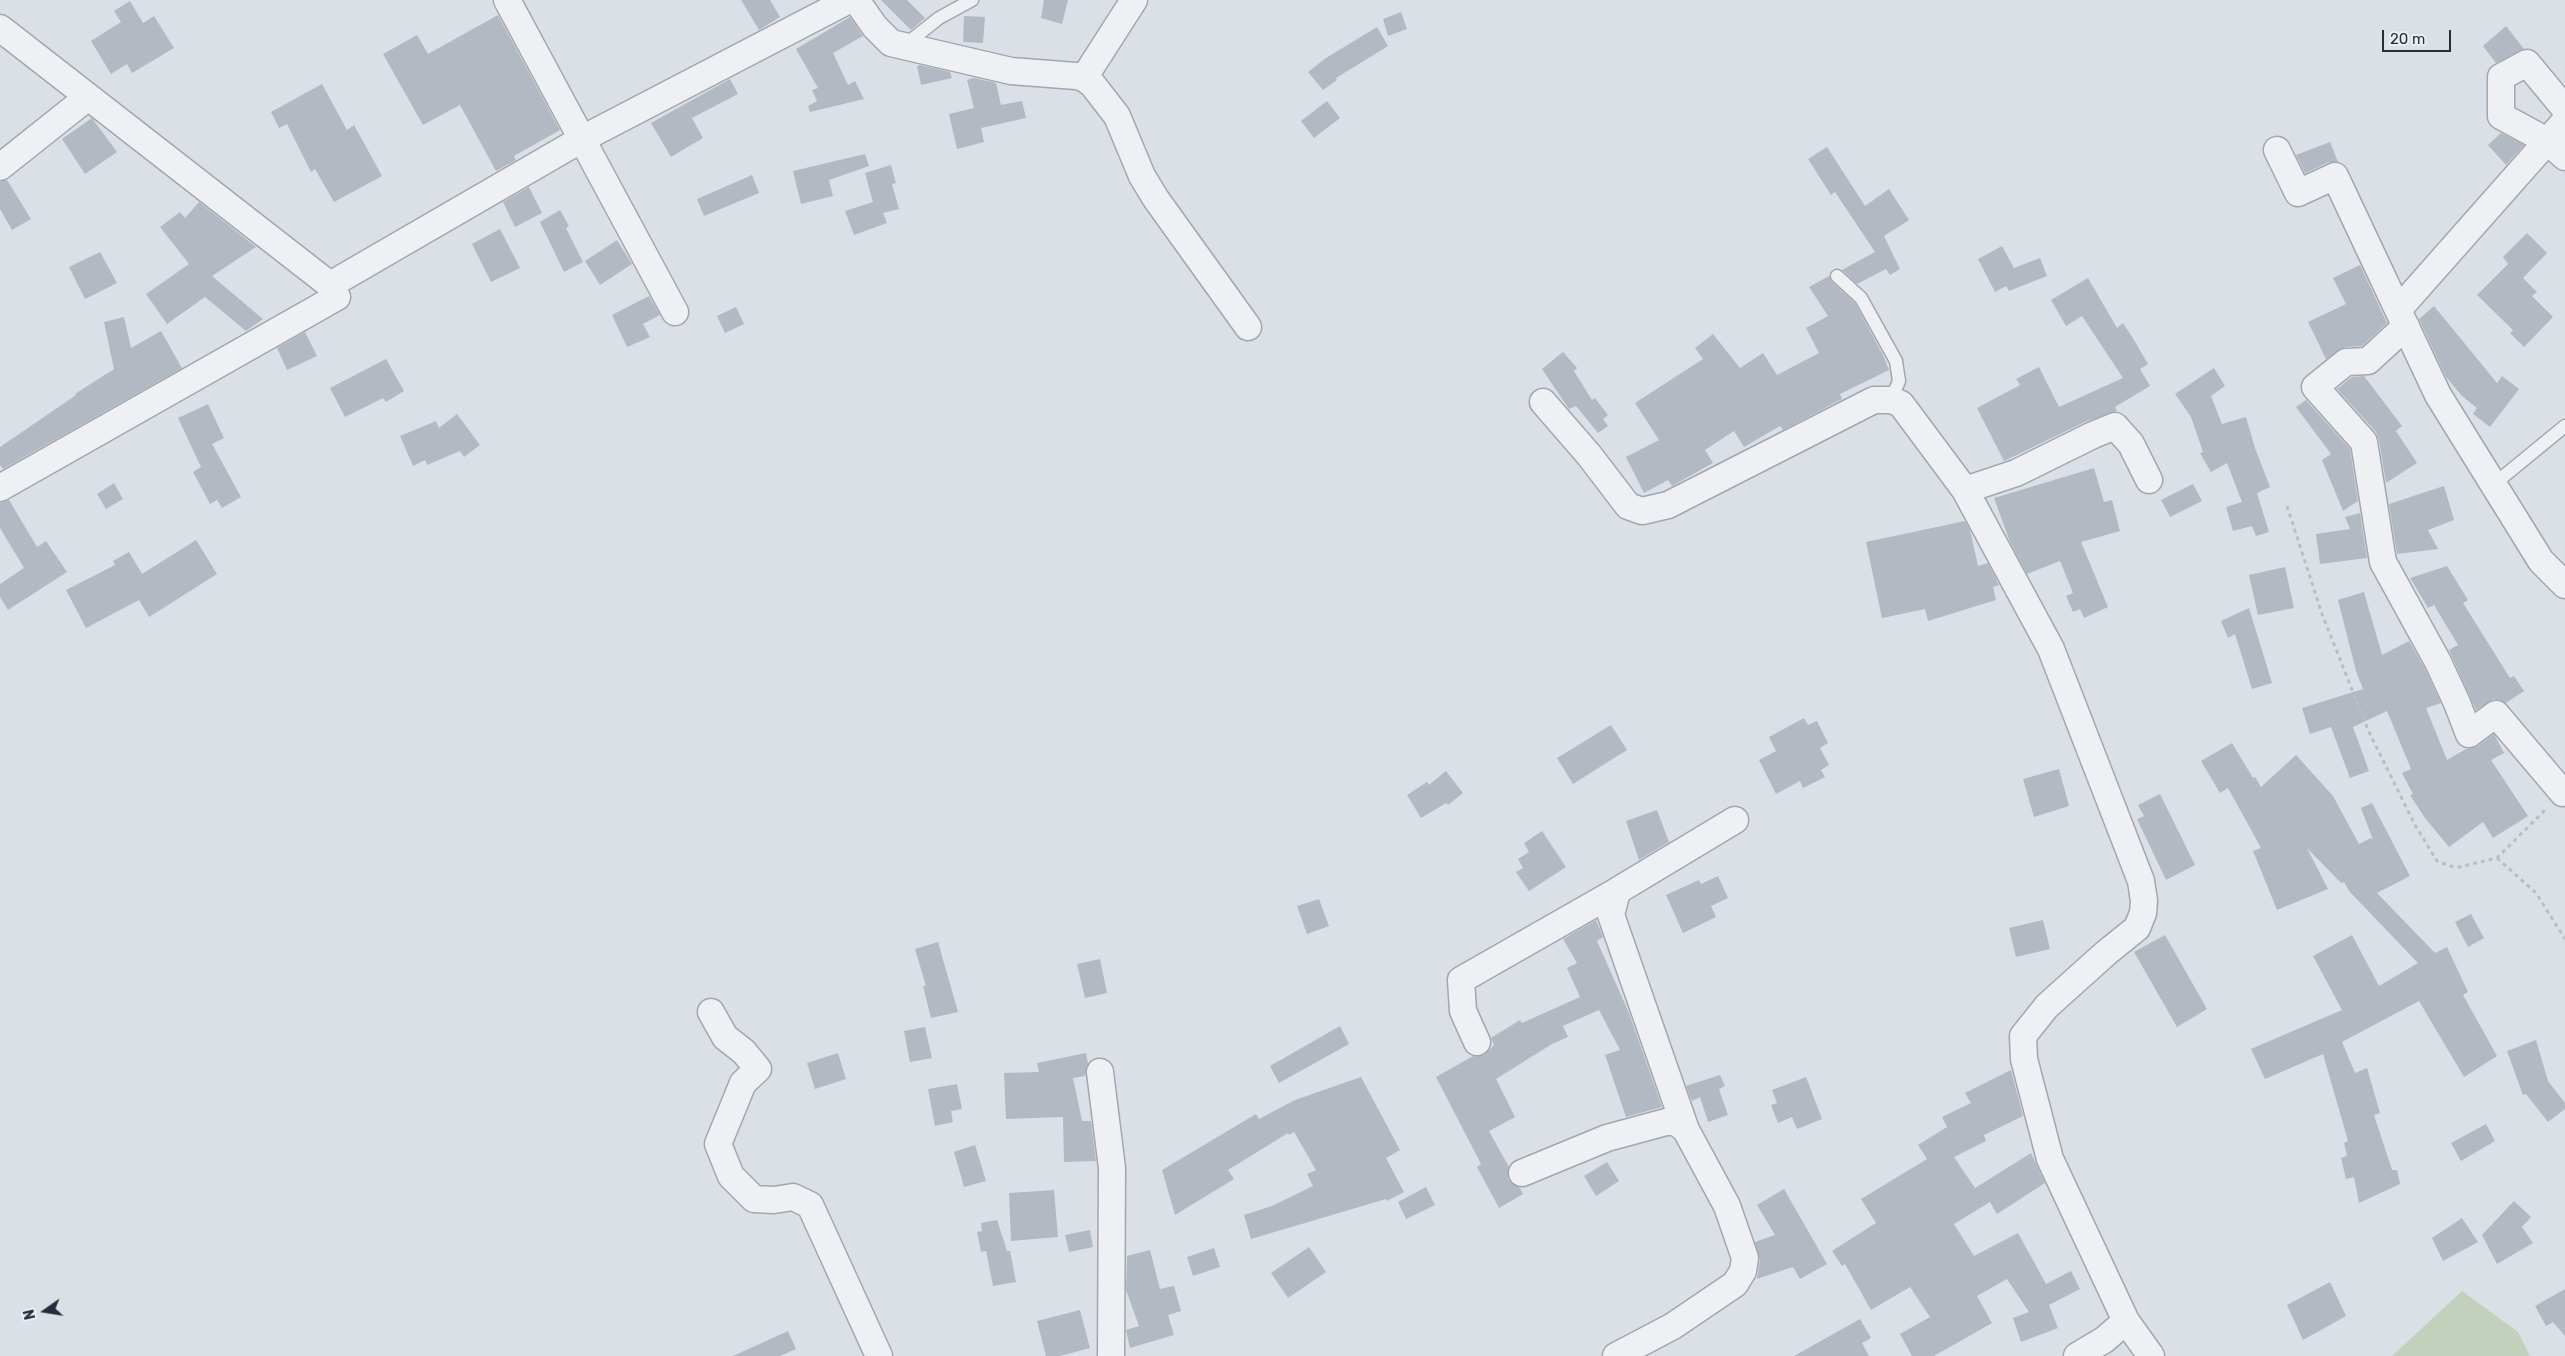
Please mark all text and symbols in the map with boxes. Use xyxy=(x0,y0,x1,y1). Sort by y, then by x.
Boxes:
scale bar xyxy=(2385,20,2454,52)
text: 20 m xyxy=(2390,30,2425,48)
north arrow xyxy=(20,1286,70,1336)
text: N xyxy=(20,1308,39,1321)

